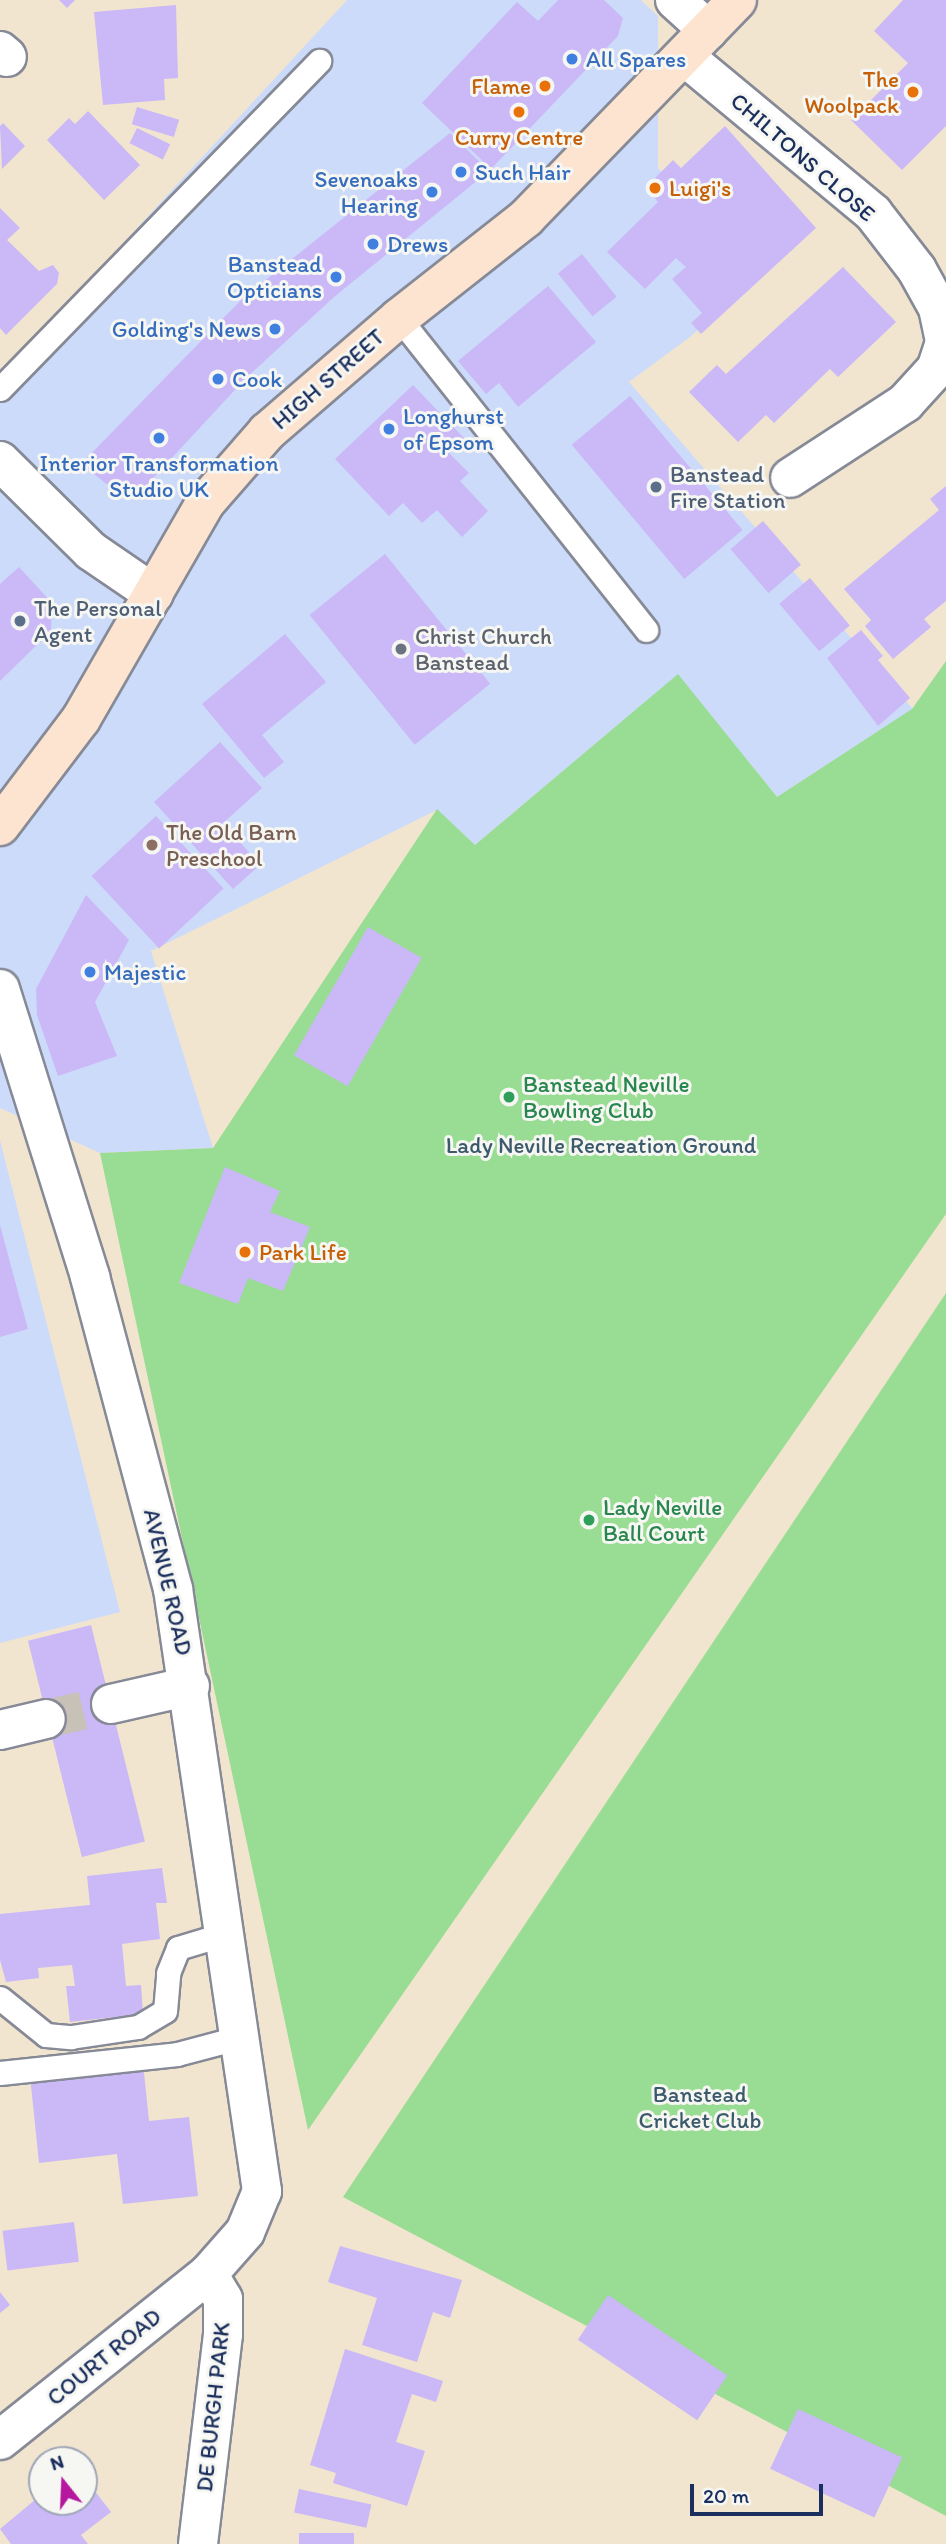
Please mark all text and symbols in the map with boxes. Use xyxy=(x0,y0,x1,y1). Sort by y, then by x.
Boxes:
place label: All Spares xyxy=(586,45,686,73)
marker: All Spares xyxy=(564,51,580,67)
place label: The Woolpack xyxy=(804,65,899,119)
place label: Flame xyxy=(471,72,531,100)
marker: Flame xyxy=(537,78,553,94)
marker: The Woolpack xyxy=(905,84,921,100)
street label: CHILTONS CLOSE xyxy=(725,87,881,227)
marker: Curry Centre xyxy=(511,104,527,120)
place label: Curry Centre xyxy=(455,123,583,151)
place label: Such Hair xyxy=(475,158,571,186)
marker: Such Hair xyxy=(453,164,469,180)
place label: Sevenoaks Hearing xyxy=(314,165,418,219)
place label: Luigi's xyxy=(669,174,731,202)
marker: Luigi's xyxy=(647,180,663,196)
marker: Sevenoaks Hearing xyxy=(424,184,440,200)
place label: Drews xyxy=(387,230,448,258)
marker: Drews xyxy=(365,236,381,252)
place label: Banstead Opticians xyxy=(227,250,322,304)
marker: Banstead Opticians xyxy=(328,269,344,285)
place label: Golding's News xyxy=(112,315,261,343)
marker: Golding's News xyxy=(267,321,283,337)
street label: HIGH STREET xyxy=(266,323,390,435)
place label: Cook xyxy=(232,365,282,393)
marker: Cook xyxy=(210,371,226,387)
place label: Longhurst of Epsom xyxy=(403,402,504,456)
marker: Longhurst of Epsom xyxy=(381,421,397,437)
marker: Interior Transformation Studio UK xyxy=(151,430,167,446)
place label: Interior Transformation Studio UK xyxy=(41,449,277,503)
place label: Banstead Fire Station xyxy=(670,460,786,514)
marker: Banstead Fire Station xyxy=(648,479,664,495)
place label: The Personal Agent xyxy=(34,594,161,648)
marker: The Personal Agent xyxy=(12,613,28,629)
place label: Christ Church Banstead xyxy=(415,622,553,676)
marker: Christ Church Banstead xyxy=(393,641,409,657)
place label: The Old Barn Preschool xyxy=(166,818,296,872)
marker: The Old Barn Preschool xyxy=(144,837,160,853)
place label: Majestic xyxy=(104,958,186,986)
marker: Majestic xyxy=(82,964,98,980)
place label: Banstead Neville Bowling Club xyxy=(523,1070,690,1124)
marker: Banstead Neville Bowling Club xyxy=(501,1089,517,1105)
park label: Lady Neville Recreation Ground xyxy=(446,1131,756,1159)
place label: Park Life xyxy=(259,1238,347,1266)
marker: Park Life xyxy=(237,1244,253,1260)
place label: Lady Neville Ball Court xyxy=(603,1493,722,1547)
street label: AVENUE ROAD xyxy=(138,1506,198,1658)
marker: Lady Neville Ball Court xyxy=(581,1512,597,1528)
park label: Banstead Cricket Club xyxy=(639,2080,761,2134)
street label: COURT ROAD xyxy=(41,2303,167,2411)
street label: DE BURGH PARK xyxy=(190,2321,236,2493)
north arrow xyxy=(28,2446,98,2516)
text: N xyxy=(47,2450,67,2475)
scale bar xyxy=(694,2470,827,2514)
text: 20 m xyxy=(703,2483,749,2508)

